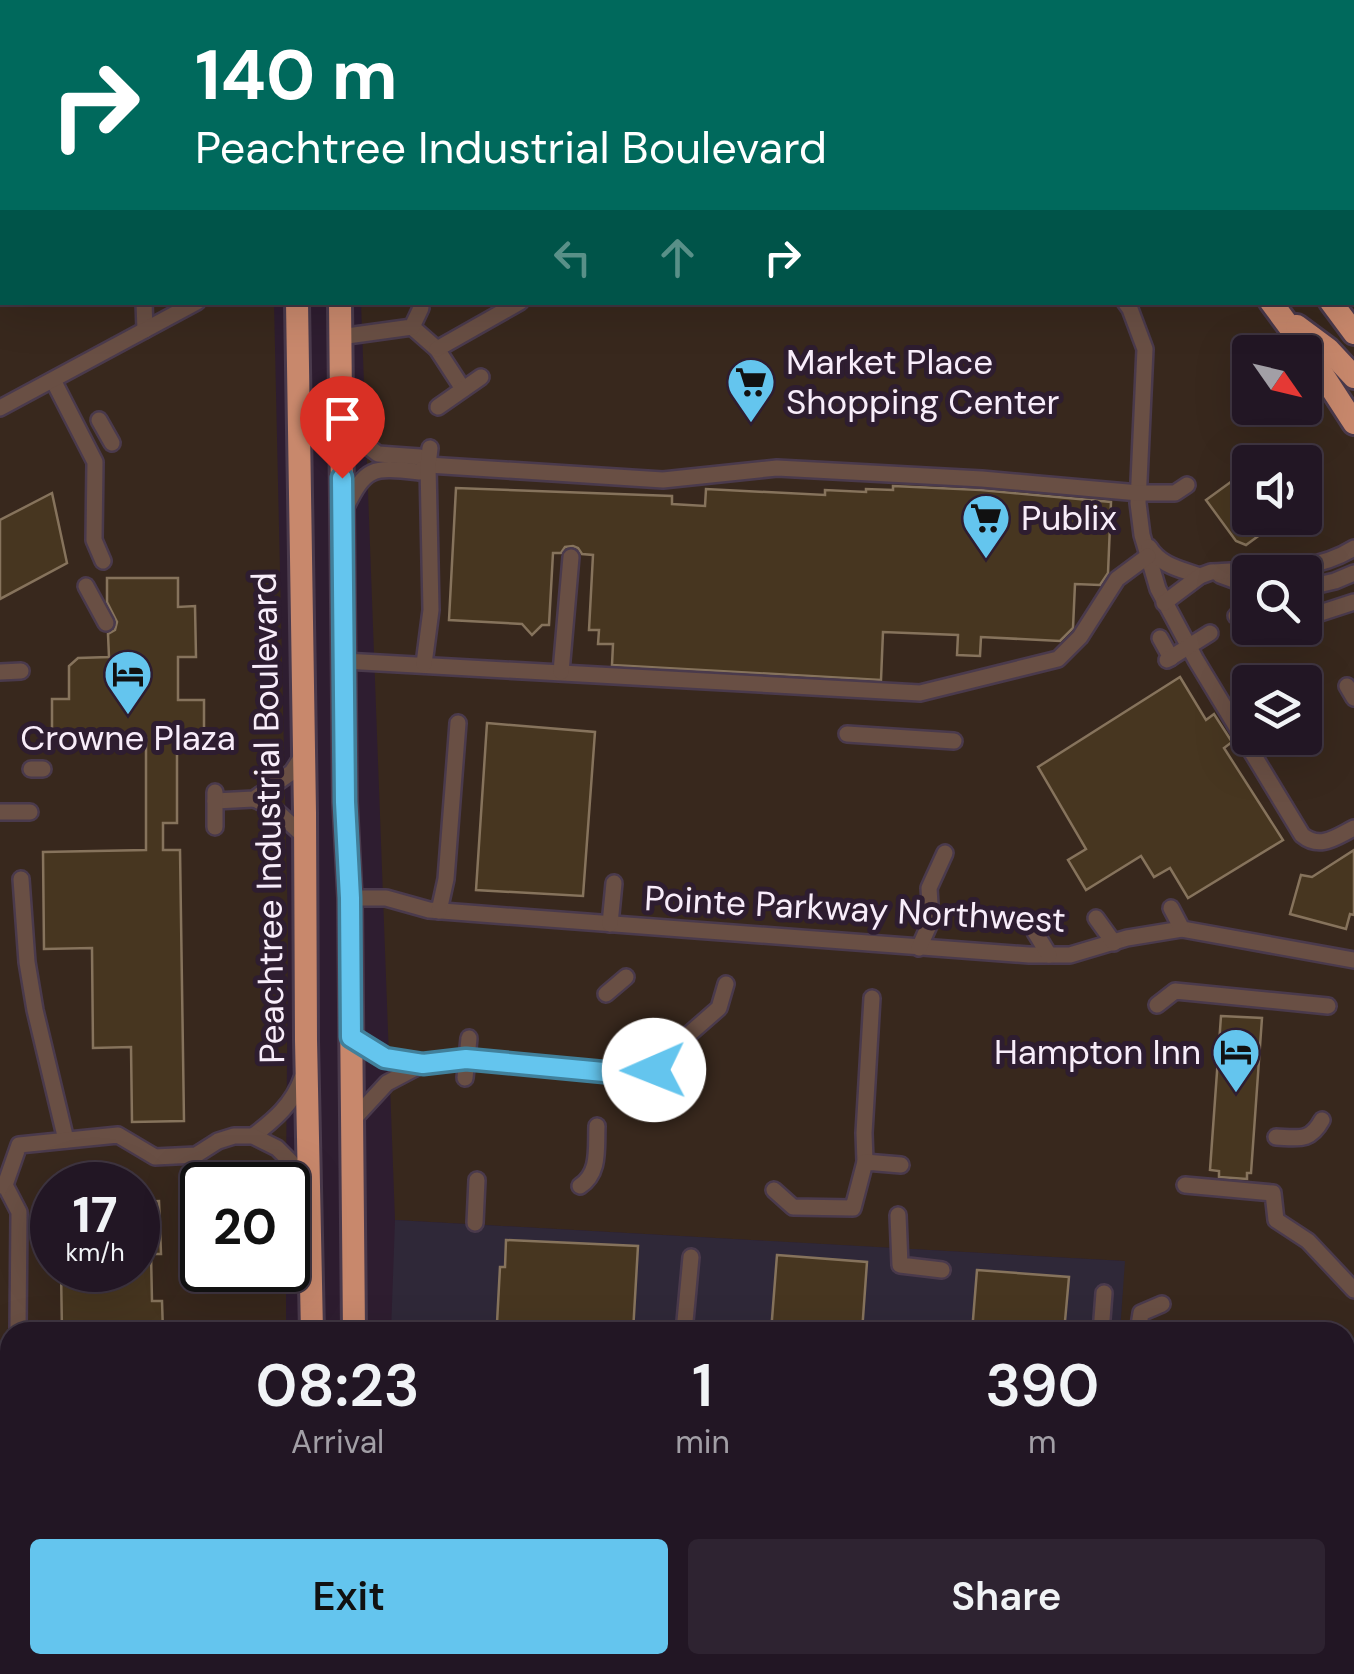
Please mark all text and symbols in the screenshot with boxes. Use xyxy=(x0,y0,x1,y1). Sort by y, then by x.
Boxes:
text: 140 m xyxy=(195,30,398,121)
icon: right xyxy=(30,40,160,170)
text: Peachtree Industrial Boulevard xyxy=(195,118,827,177)
icon: left xyxy=(545,230,600,285)
icon: ahead xyxy=(650,230,705,285)
icon: right xyxy=(755,230,810,285)
north arrow xyxy=(1232,335,1322,425)
map controls xyxy=(1232,335,1322,755)
place label: Market Place Shopping Center xyxy=(786,339,1060,425)
supermarket icon: Market Place Shopping Center xyxy=(725,356,777,424)
pin xyxy=(300,376,385,479)
icon: arrive xyxy=(315,391,370,446)
button: sound xyxy=(1232,445,1322,535)
supermarket icon: Publix xyxy=(960,492,1012,560)
place label: Publix xyxy=(1021,495,1117,541)
button: search xyxy=(1232,555,1322,645)
street label: Peachtree Industrial Boulevard xyxy=(241,572,295,1064)
hotel icon: Crowne Plaza xyxy=(102,648,154,716)
button: layers xyxy=(1232,665,1322,755)
place label: Crowne Plaza xyxy=(20,715,236,761)
street label: Pointe Parkway Northwest xyxy=(643,875,1067,943)
position arrow xyxy=(602,1018,706,1122)
hotel icon: Hampton Inn xyxy=(1210,1026,1262,1094)
place label: Hampton Inn xyxy=(994,1029,1201,1075)
speed limit sign: 20 xyxy=(180,1162,310,1292)
text: 17 xyxy=(72,1182,118,1248)
text: km/h xyxy=(65,1236,125,1269)
text: 08:23 xyxy=(255,1346,420,1425)
text: 1 xyxy=(692,1346,713,1425)
text: 390 xyxy=(985,1346,1100,1425)
text: Arrival xyxy=(291,1421,384,1463)
text: min xyxy=(675,1421,730,1463)
text: m xyxy=(1028,1421,1057,1463)
button: Exit xyxy=(30,1539,668,1654)
button: Share xyxy=(688,1539,1325,1654)

